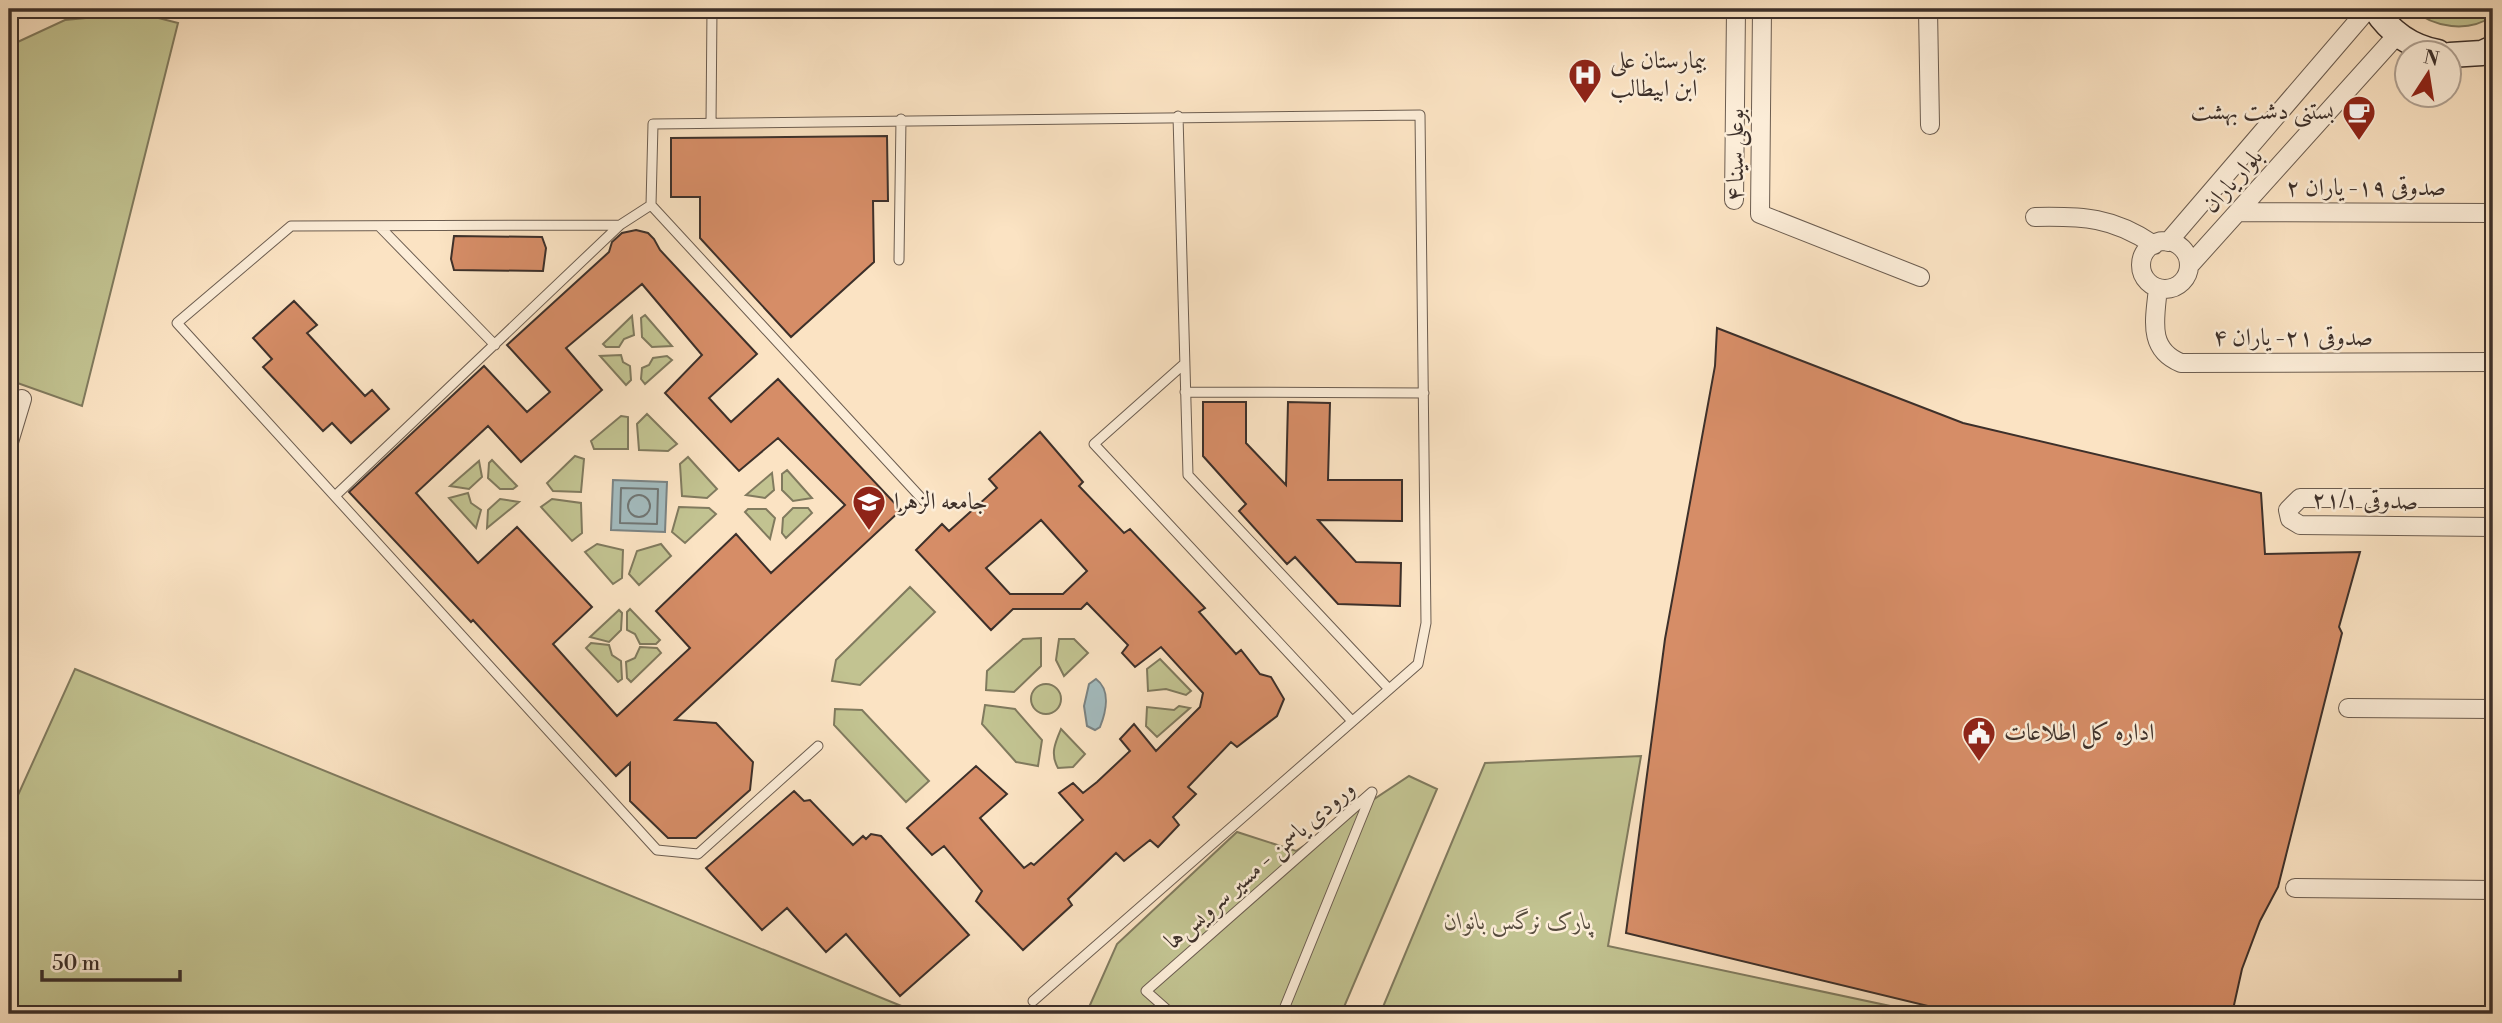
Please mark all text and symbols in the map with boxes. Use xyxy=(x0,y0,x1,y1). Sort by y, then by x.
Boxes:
north arrow xyxy=(2394,38,2464,108)
text: N xyxy=(2421,45,2441,72)
place label: بیمارستان علی ابن ابیطالب xyxy=(1610,46,1707,104)
hospital icon: بیمارستان علی ابن ابیطالب xyxy=(1566,56,1604,105)
cafe icon: بستنی دشت بهشت xyxy=(2340,93,2378,142)
place label: بستنی دشت بهشت xyxy=(2191,97,2335,128)
street label: بوعلی سینا ۴ xyxy=(1721,109,1752,201)
street label: بلوار یاران xyxy=(2196,142,2270,220)
street label: صدوقی ۱۹- یاران ۲ xyxy=(2286,173,2446,203)
street label: صدوقی ۲۱- یاران ۴ xyxy=(2213,323,2373,353)
school or university icon: جامعه الزهرا xyxy=(850,483,888,532)
street label: صدوقی ۲۱/۱ xyxy=(2312,485,2418,517)
place label: جامعه الزهرا xyxy=(894,487,988,517)
public building icon: اداره کل اطلاعات xyxy=(1960,714,1998,763)
place label: اداره کل اطلاعات xyxy=(2004,718,2155,749)
street label: ورودی یاسمن - مسیر سرویس‌ها xyxy=(1159,774,1361,956)
park label: پارک نرگس بانوان xyxy=(1444,907,1594,938)
scale bar xyxy=(42,939,180,983)
text: 50 m xyxy=(52,951,100,977)

